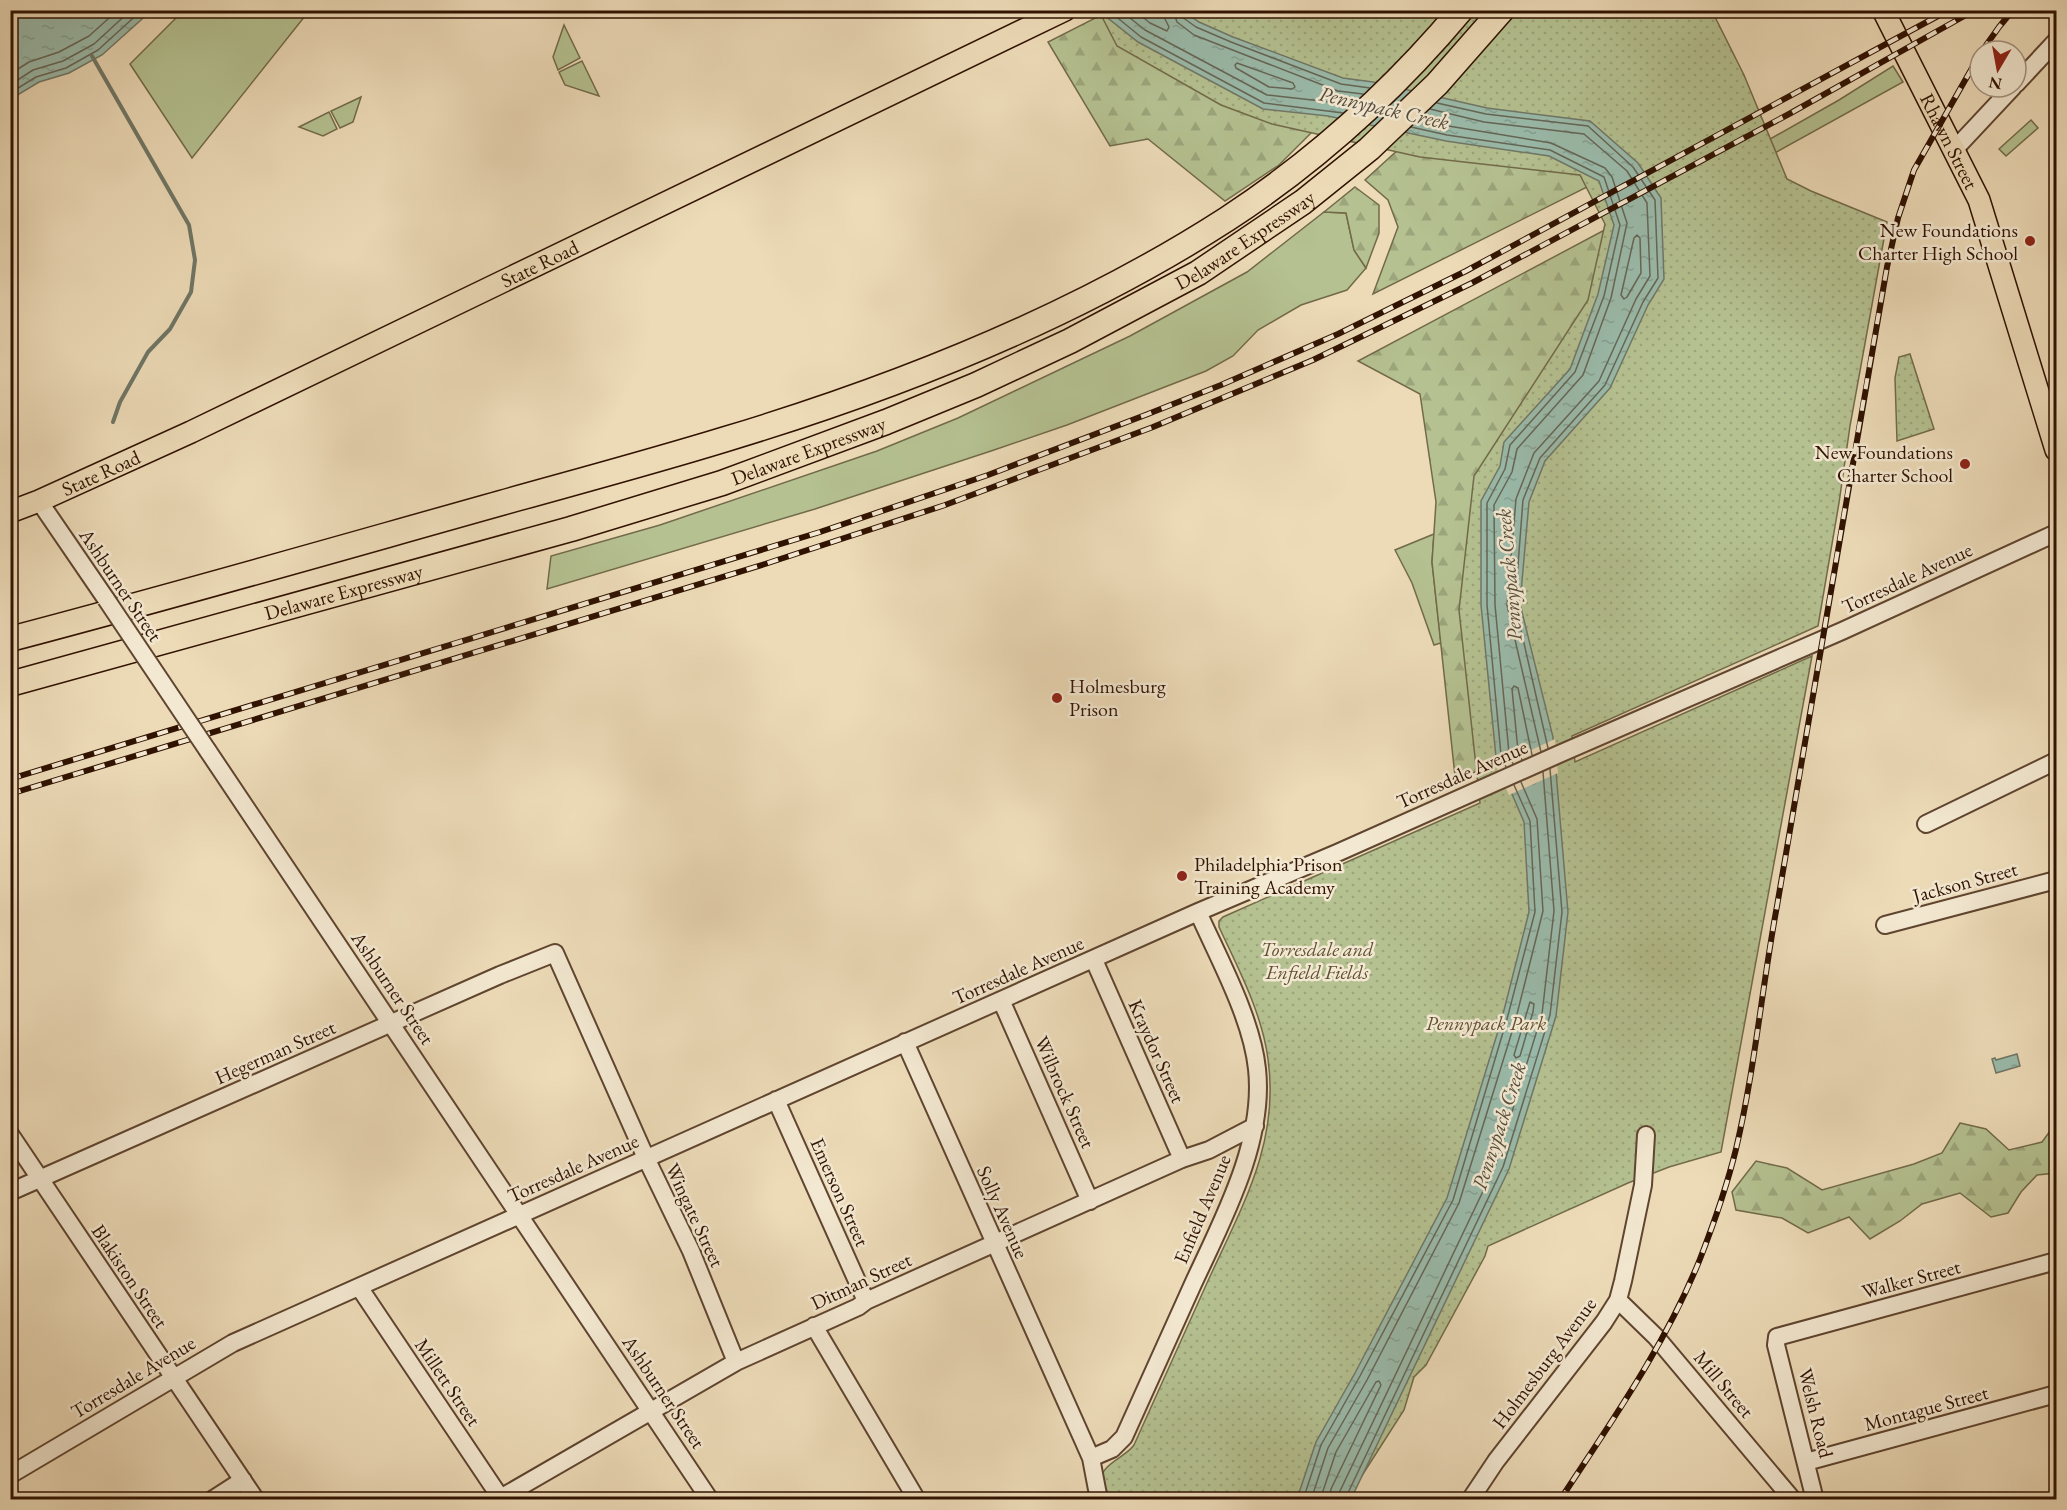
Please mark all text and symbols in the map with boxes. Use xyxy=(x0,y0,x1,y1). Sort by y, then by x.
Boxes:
north arrow xyxy=(1968,39,2028,99)
text: N xyxy=(1987,72,2004,95)
water label: Pennypack Creek xyxy=(1316,79,1452,136)
street label: Rhawn Street xyxy=(1914,89,1985,194)
street label: Delaware Expressway xyxy=(1170,184,1321,296)
place label: New Foundations Charter High School xyxy=(1858,217,2018,266)
street label: State Road xyxy=(496,233,584,294)
marker: New Foundations Charter High School xyxy=(2023,234,2037,248)
street label: Delaware Expressway xyxy=(727,410,889,491)
place label: New Foundations Charter School xyxy=(1815,439,1953,488)
street label: State Road xyxy=(57,443,145,502)
marker: New Foundations Charter School xyxy=(1958,457,1972,471)
water label: Pennypack Creek xyxy=(1489,507,1528,642)
street label: Ashburner Street xyxy=(73,523,169,647)
street label: Torresdale Avenue xyxy=(1838,536,1977,620)
street label: Delaware Expressway xyxy=(262,558,426,626)
place label: Holmesburg Prison xyxy=(1069,673,1166,722)
marker: Holmesburg Prison xyxy=(1050,691,1064,705)
street label: Torresdale Avenue xyxy=(1392,733,1532,815)
place label: Philadelphia Prison Training Academy xyxy=(1194,851,1343,900)
street label: Jackson Street xyxy=(1908,855,2021,909)
marker: Philadelphia Prison Training Academy xyxy=(1175,869,1189,883)
street label: Ashburner Street xyxy=(345,926,441,1050)
street label: Torresdale Avenue xyxy=(948,929,1088,1011)
park label: Torresdale and Enfield Fields xyxy=(1261,936,1374,985)
street label: Kraydor Street xyxy=(1123,995,1192,1108)
park label: Pennypack Park xyxy=(1426,1010,1546,1036)
street label: Hegerman Street xyxy=(211,1014,340,1090)
street label: Wilbrock Street xyxy=(1029,1032,1102,1153)
water label: Pennypack Creek xyxy=(1465,1058,1532,1193)
street label: Torresdale Avenue xyxy=(503,1127,643,1209)
street label: Emerson Street xyxy=(804,1134,876,1251)
street label: Enfield Avenue xyxy=(1167,1150,1237,1268)
street label: Wingate Street xyxy=(660,1159,731,1272)
street label: Solly Avenue xyxy=(971,1162,1035,1263)
street label: Blakiston Street xyxy=(86,1219,175,1334)
street label: Ditman Street xyxy=(806,1246,916,1316)
street label: Walker Street xyxy=(1859,1253,1964,1305)
street label: Holmesburg Avenue xyxy=(1486,1292,1602,1434)
street label: Torresdale Avenue xyxy=(66,1329,200,1424)
street label: Ashburner Street xyxy=(616,1330,712,1454)
street label: Millett Street xyxy=(409,1333,487,1432)
street label: Mill Street xyxy=(1688,1345,1760,1424)
street label: Welsh Road xyxy=(1792,1365,1840,1461)
street label: Montague Street xyxy=(1861,1379,1992,1437)

